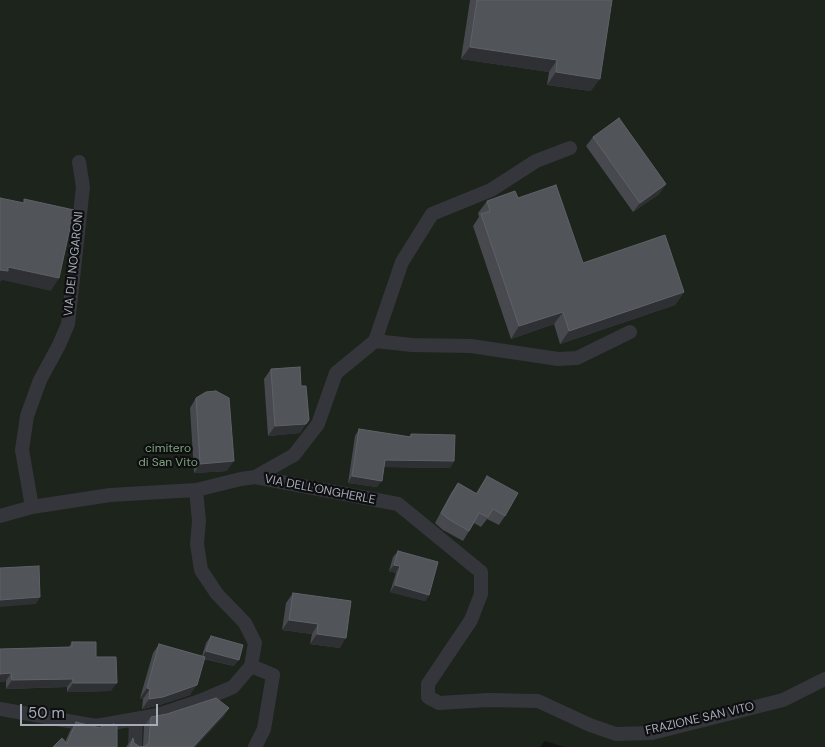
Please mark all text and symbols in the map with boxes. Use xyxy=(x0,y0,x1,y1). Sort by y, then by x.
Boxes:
street label: VIA DEI NOGARONI xyxy=(61,211,87,317)
park label: cimitero di San Vito xyxy=(138,442,198,470)
street label: VIA DELL'ONGHERLE xyxy=(263,472,377,508)
scale bar xyxy=(22,694,160,726)
street label: FRAZIONE SAN VITO xyxy=(644,699,756,739)
text: 50 m xyxy=(28,703,65,723)

